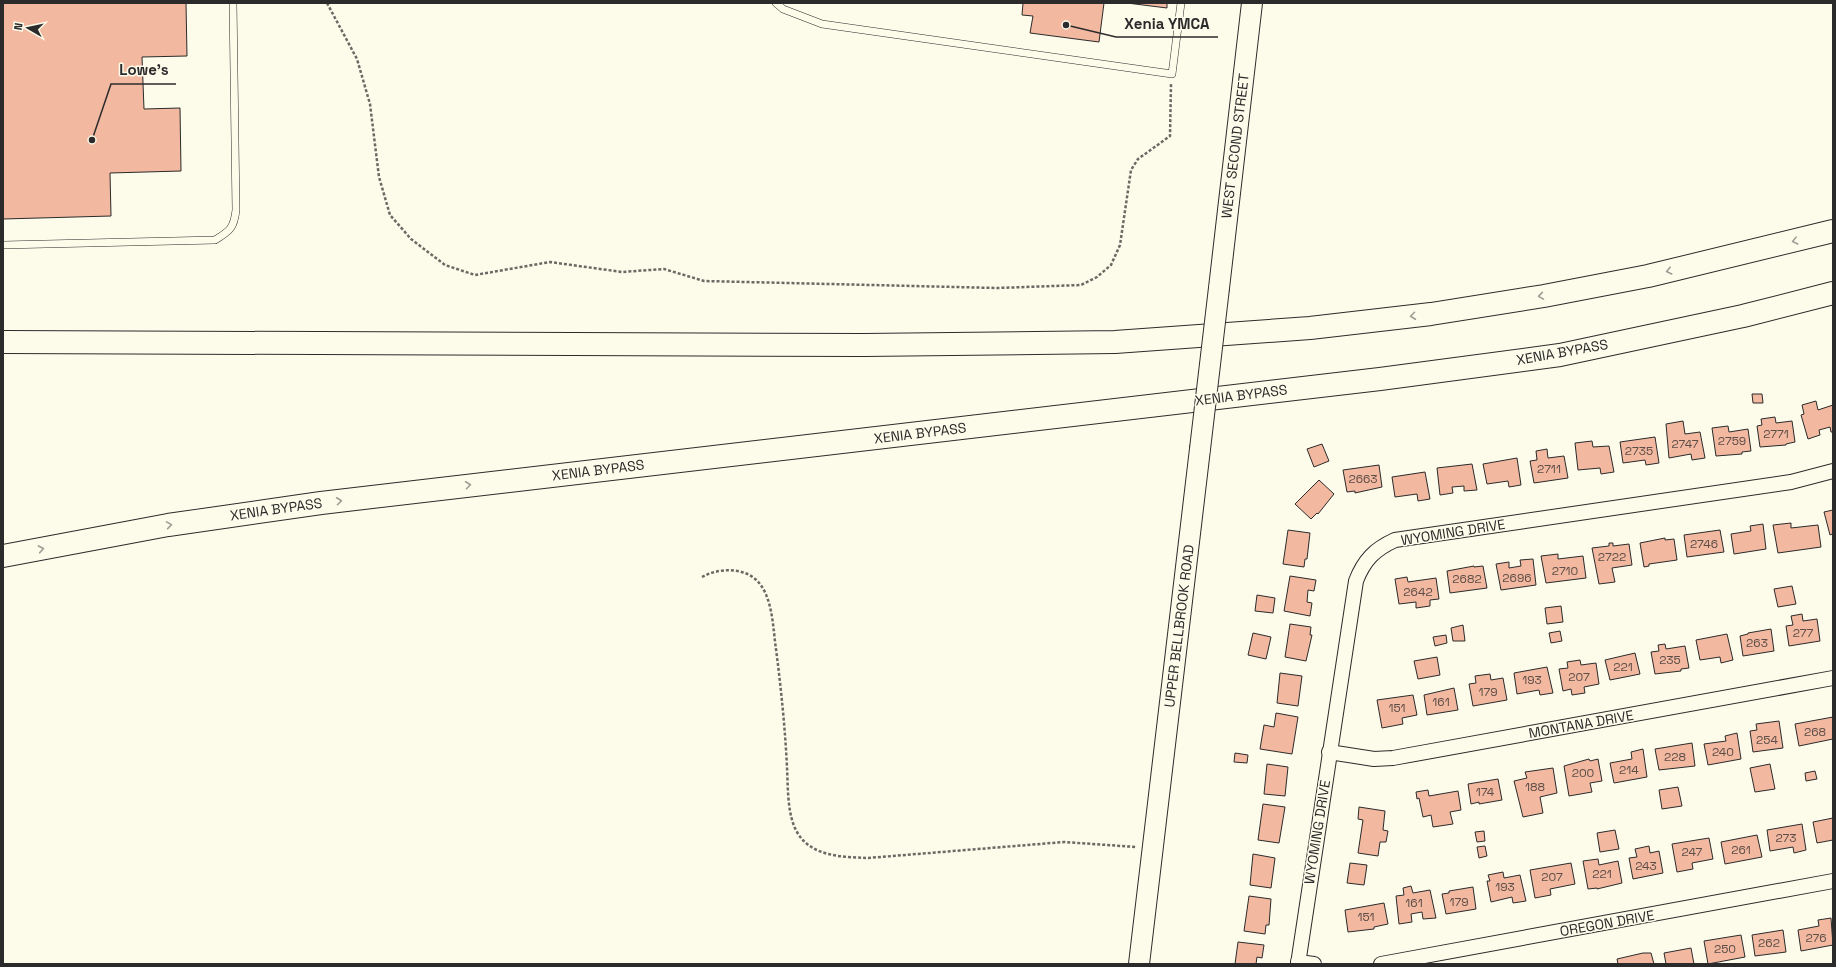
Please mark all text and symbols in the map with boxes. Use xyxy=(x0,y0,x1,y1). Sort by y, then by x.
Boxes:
north arrow xyxy=(8,8,48,48)
callout: Xenia YMCA xyxy=(1116,10,1218,37)
text: Xenia YMCA xyxy=(1124,14,1210,33)
text: N xyxy=(11,22,26,31)
callout: Lowe's xyxy=(111,57,176,84)
text: Lowe's xyxy=(119,60,169,79)
street label: WEST SECOND STREET xyxy=(1217,72,1253,220)
one-way arrow xyxy=(1792,236,1798,244)
one-way arrow xyxy=(1666,266,1673,275)
one-way arrow xyxy=(1538,292,1545,300)
one-way arrow xyxy=(1410,311,1416,320)
street label: XENIA BYPASS xyxy=(1515,335,1609,369)
street label: XENIA BYPASS xyxy=(1194,380,1288,410)
street label: XENIA BYPASS xyxy=(873,418,967,448)
house number: 2771 xyxy=(1763,426,1789,442)
house number: 2759 xyxy=(1718,433,1746,449)
house number: 2747 xyxy=(1671,436,1699,452)
house number: 2735 xyxy=(1625,443,1653,459)
street label: XENIA BYPASS xyxy=(551,455,645,485)
house number: 2711 xyxy=(1537,461,1561,477)
house number: 2663 xyxy=(1348,471,1378,487)
one-way arrow xyxy=(465,481,472,490)
street label: XENIA BYPASS xyxy=(229,494,323,524)
one-way arrow xyxy=(336,496,342,505)
street label: WYOMING DRIVE xyxy=(1399,515,1507,549)
one-way arrow xyxy=(166,521,172,530)
house number: 2746 xyxy=(1690,536,1718,552)
street label: UPPER BELLBROOK ROAD xyxy=(1160,543,1198,709)
one-way arrow xyxy=(38,545,44,553)
house number: 2722 xyxy=(1598,549,1626,565)
house number: 2710 xyxy=(1552,563,1578,579)
house number: 2696 xyxy=(1502,570,1532,586)
house number: 2682 xyxy=(1452,571,1482,587)
house number: 2642 xyxy=(1403,584,1433,600)
house number: 277 xyxy=(1793,625,1814,641)
house number: 263 xyxy=(1746,635,1768,651)
house number: 235 xyxy=(1659,652,1681,668)
house number: 221 xyxy=(1613,659,1633,675)
house number: 207 xyxy=(1568,669,1590,685)
house number: 193 xyxy=(1522,672,1542,688)
house number: 179 xyxy=(1478,684,1498,700)
house number: 161 xyxy=(1432,694,1450,710)
house number: 151 xyxy=(1388,700,1406,716)
street label: MONTANA DRIVE xyxy=(1527,706,1635,742)
house number: 268 xyxy=(1804,724,1826,740)
house number: 254 xyxy=(1756,732,1778,748)
house number: 240 xyxy=(1712,744,1734,760)
house number: 228 xyxy=(1664,749,1686,765)
house number: 214 xyxy=(1619,762,1639,778)
house number: 200 xyxy=(1572,765,1594,781)
street label: WYOMING DRIVE xyxy=(1300,778,1334,886)
house number: 188 xyxy=(1525,779,1545,795)
house number: 174 xyxy=(1476,784,1495,800)
house number: 273 xyxy=(1775,830,1797,846)
house number: 261 xyxy=(1731,842,1751,858)
house number: 247 xyxy=(1682,844,1703,860)
house number: 243 xyxy=(1635,858,1657,874)
house number: 221 xyxy=(1592,866,1612,882)
house number: 207 xyxy=(1541,869,1563,885)
house number: 193 xyxy=(1495,879,1515,895)
house number: 179 xyxy=(1449,894,1469,910)
house number: 161 xyxy=(1405,895,1423,911)
street label: OREGON DRIVE xyxy=(1558,906,1656,940)
house number: 151 xyxy=(1357,909,1375,925)
house number: 276 xyxy=(1805,930,1827,946)
house number: 262 xyxy=(1758,935,1780,951)
house number: 250 xyxy=(1714,941,1736,957)

